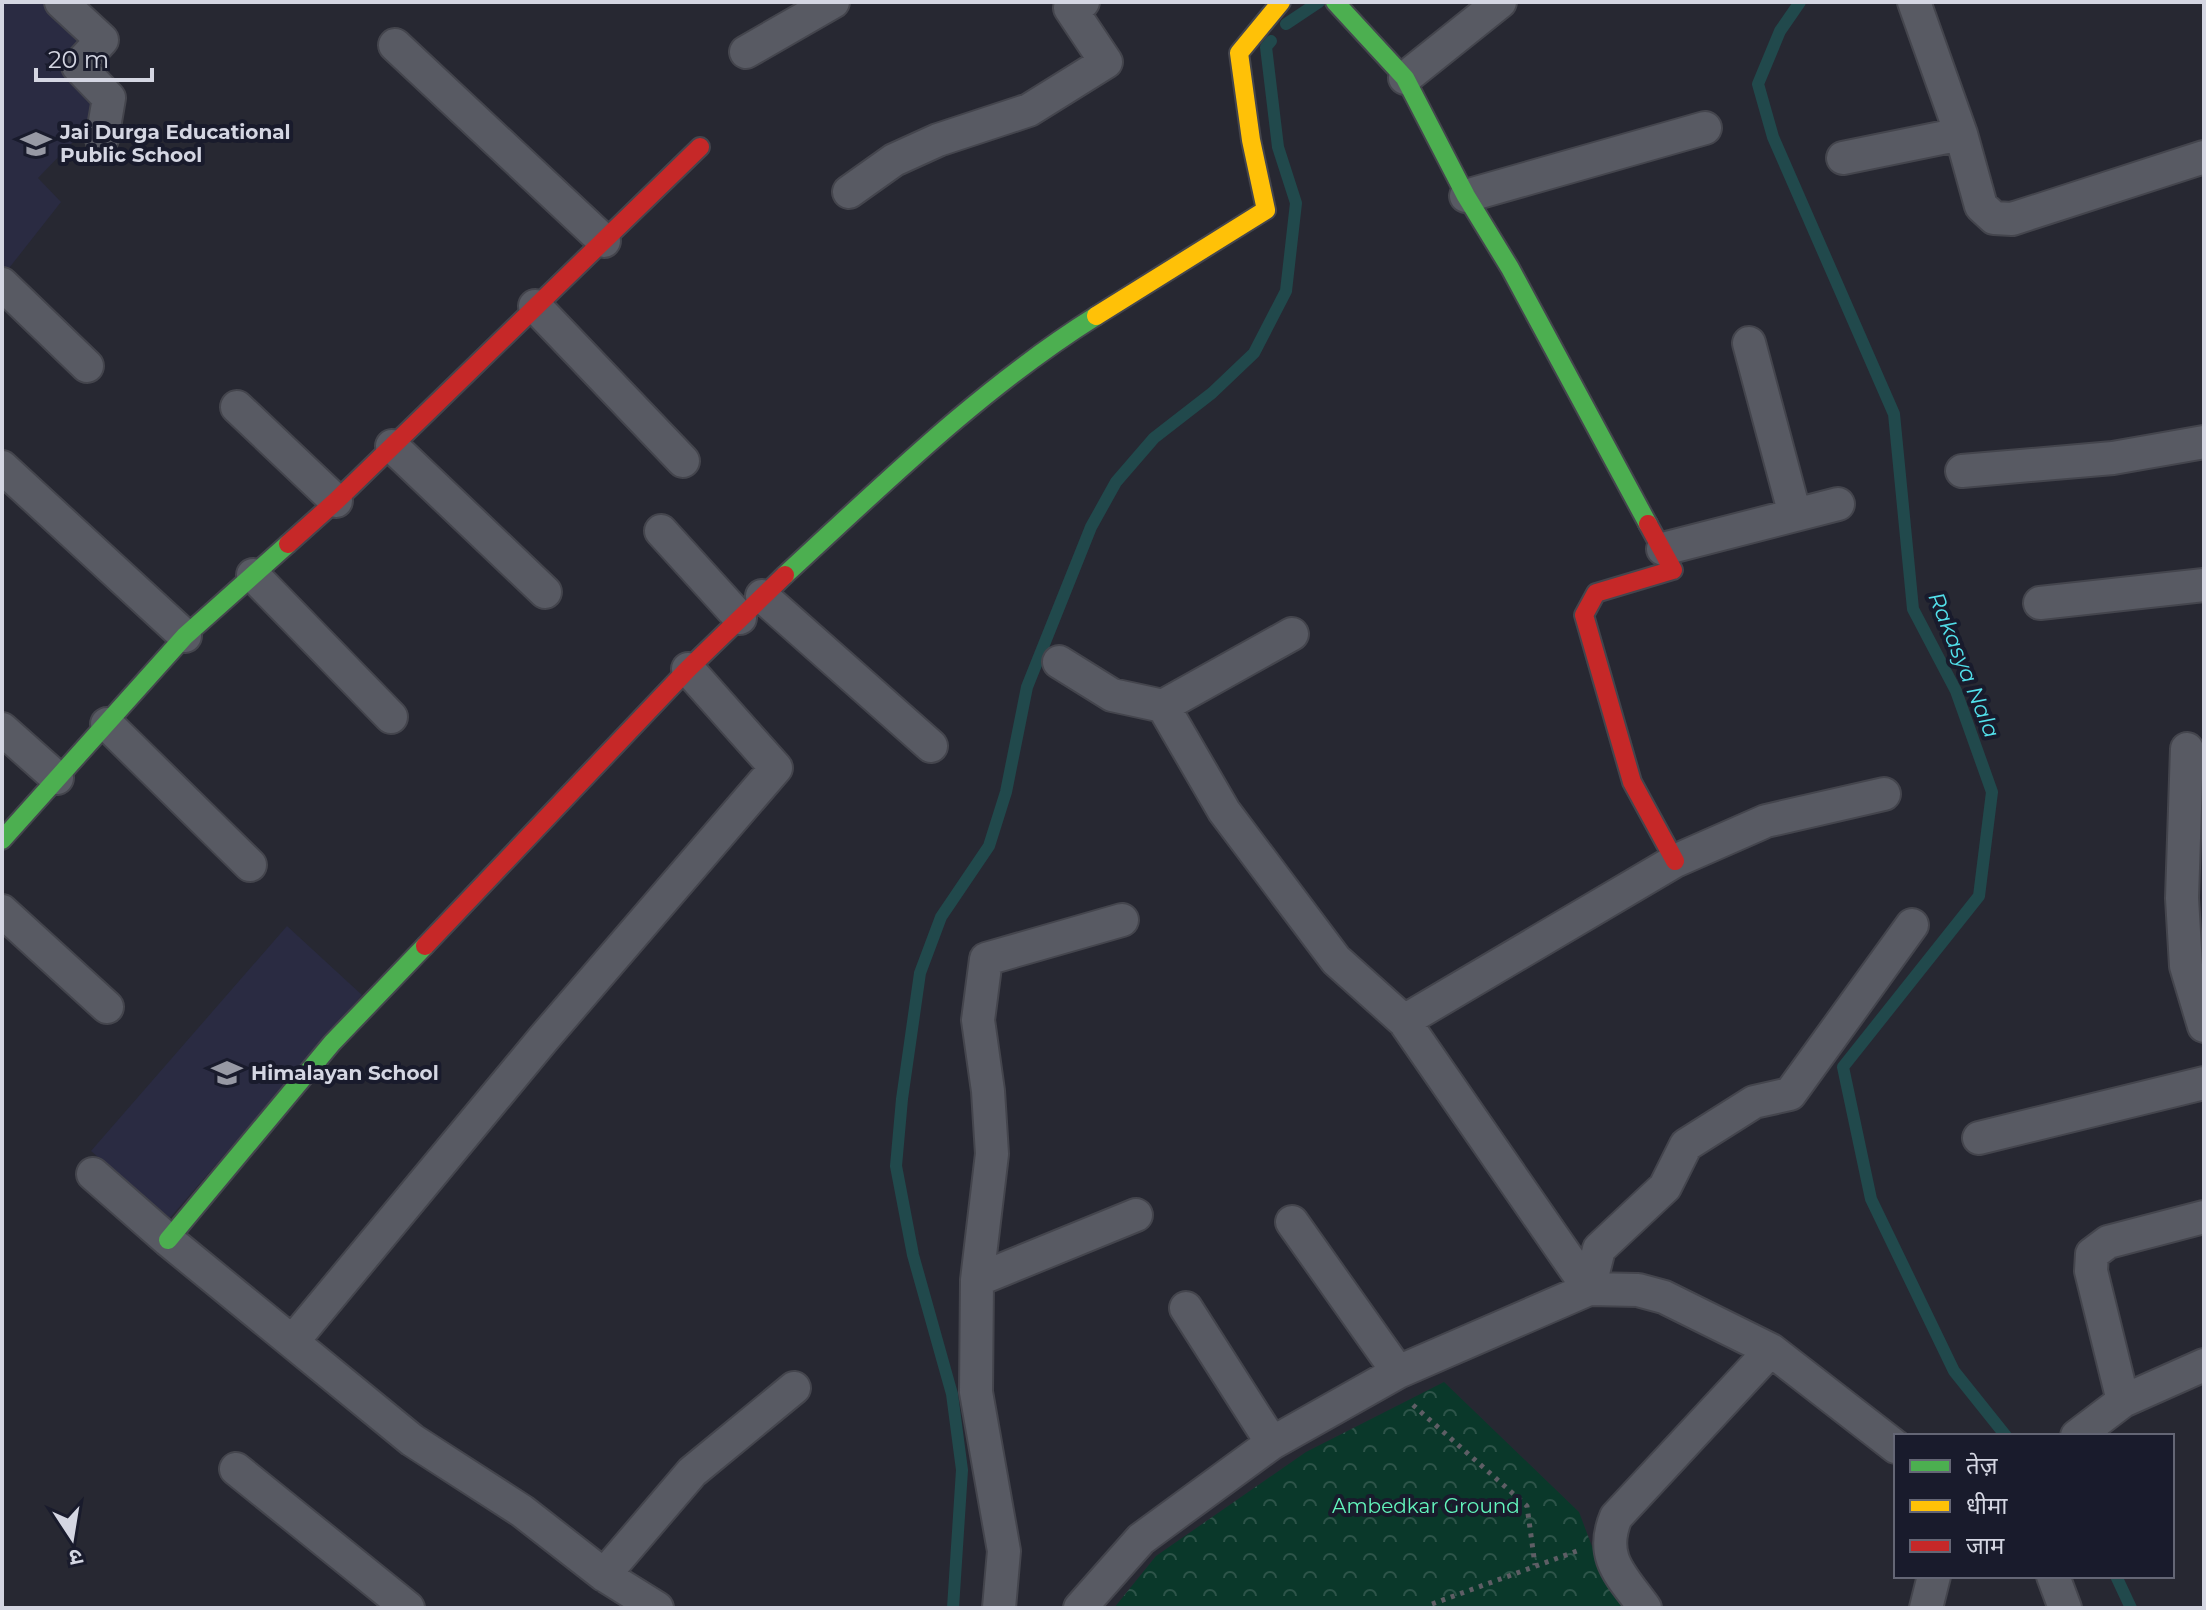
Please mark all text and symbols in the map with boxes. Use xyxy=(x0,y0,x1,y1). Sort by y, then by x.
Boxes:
scale bar xyxy=(36,32,152,82)
text: 20 m xyxy=(48,45,109,74)
place label: Jai Durga Educational Public School xyxy=(59,120,291,167)
school or university icon: Jai Durga Educational Public School xyxy=(19,127,53,161)
water label: Rakasya Nala xyxy=(1922,588,2006,742)
school or university icon: Himalayan School xyxy=(210,1056,244,1090)
place label: Himalayan School xyxy=(251,1061,439,1085)
legend xyxy=(1894,1434,2174,1578)
text: तेज़ xyxy=(1966,1451,1999,1480)
text: धीमा xyxy=(1966,1491,2008,1520)
park label: Ambedkar Ground xyxy=(1332,1494,1520,1518)
north arrow xyxy=(32,1498,112,1578)
text: जाम xyxy=(1966,1531,2005,1560)
text: उ xyxy=(66,1543,85,1572)

